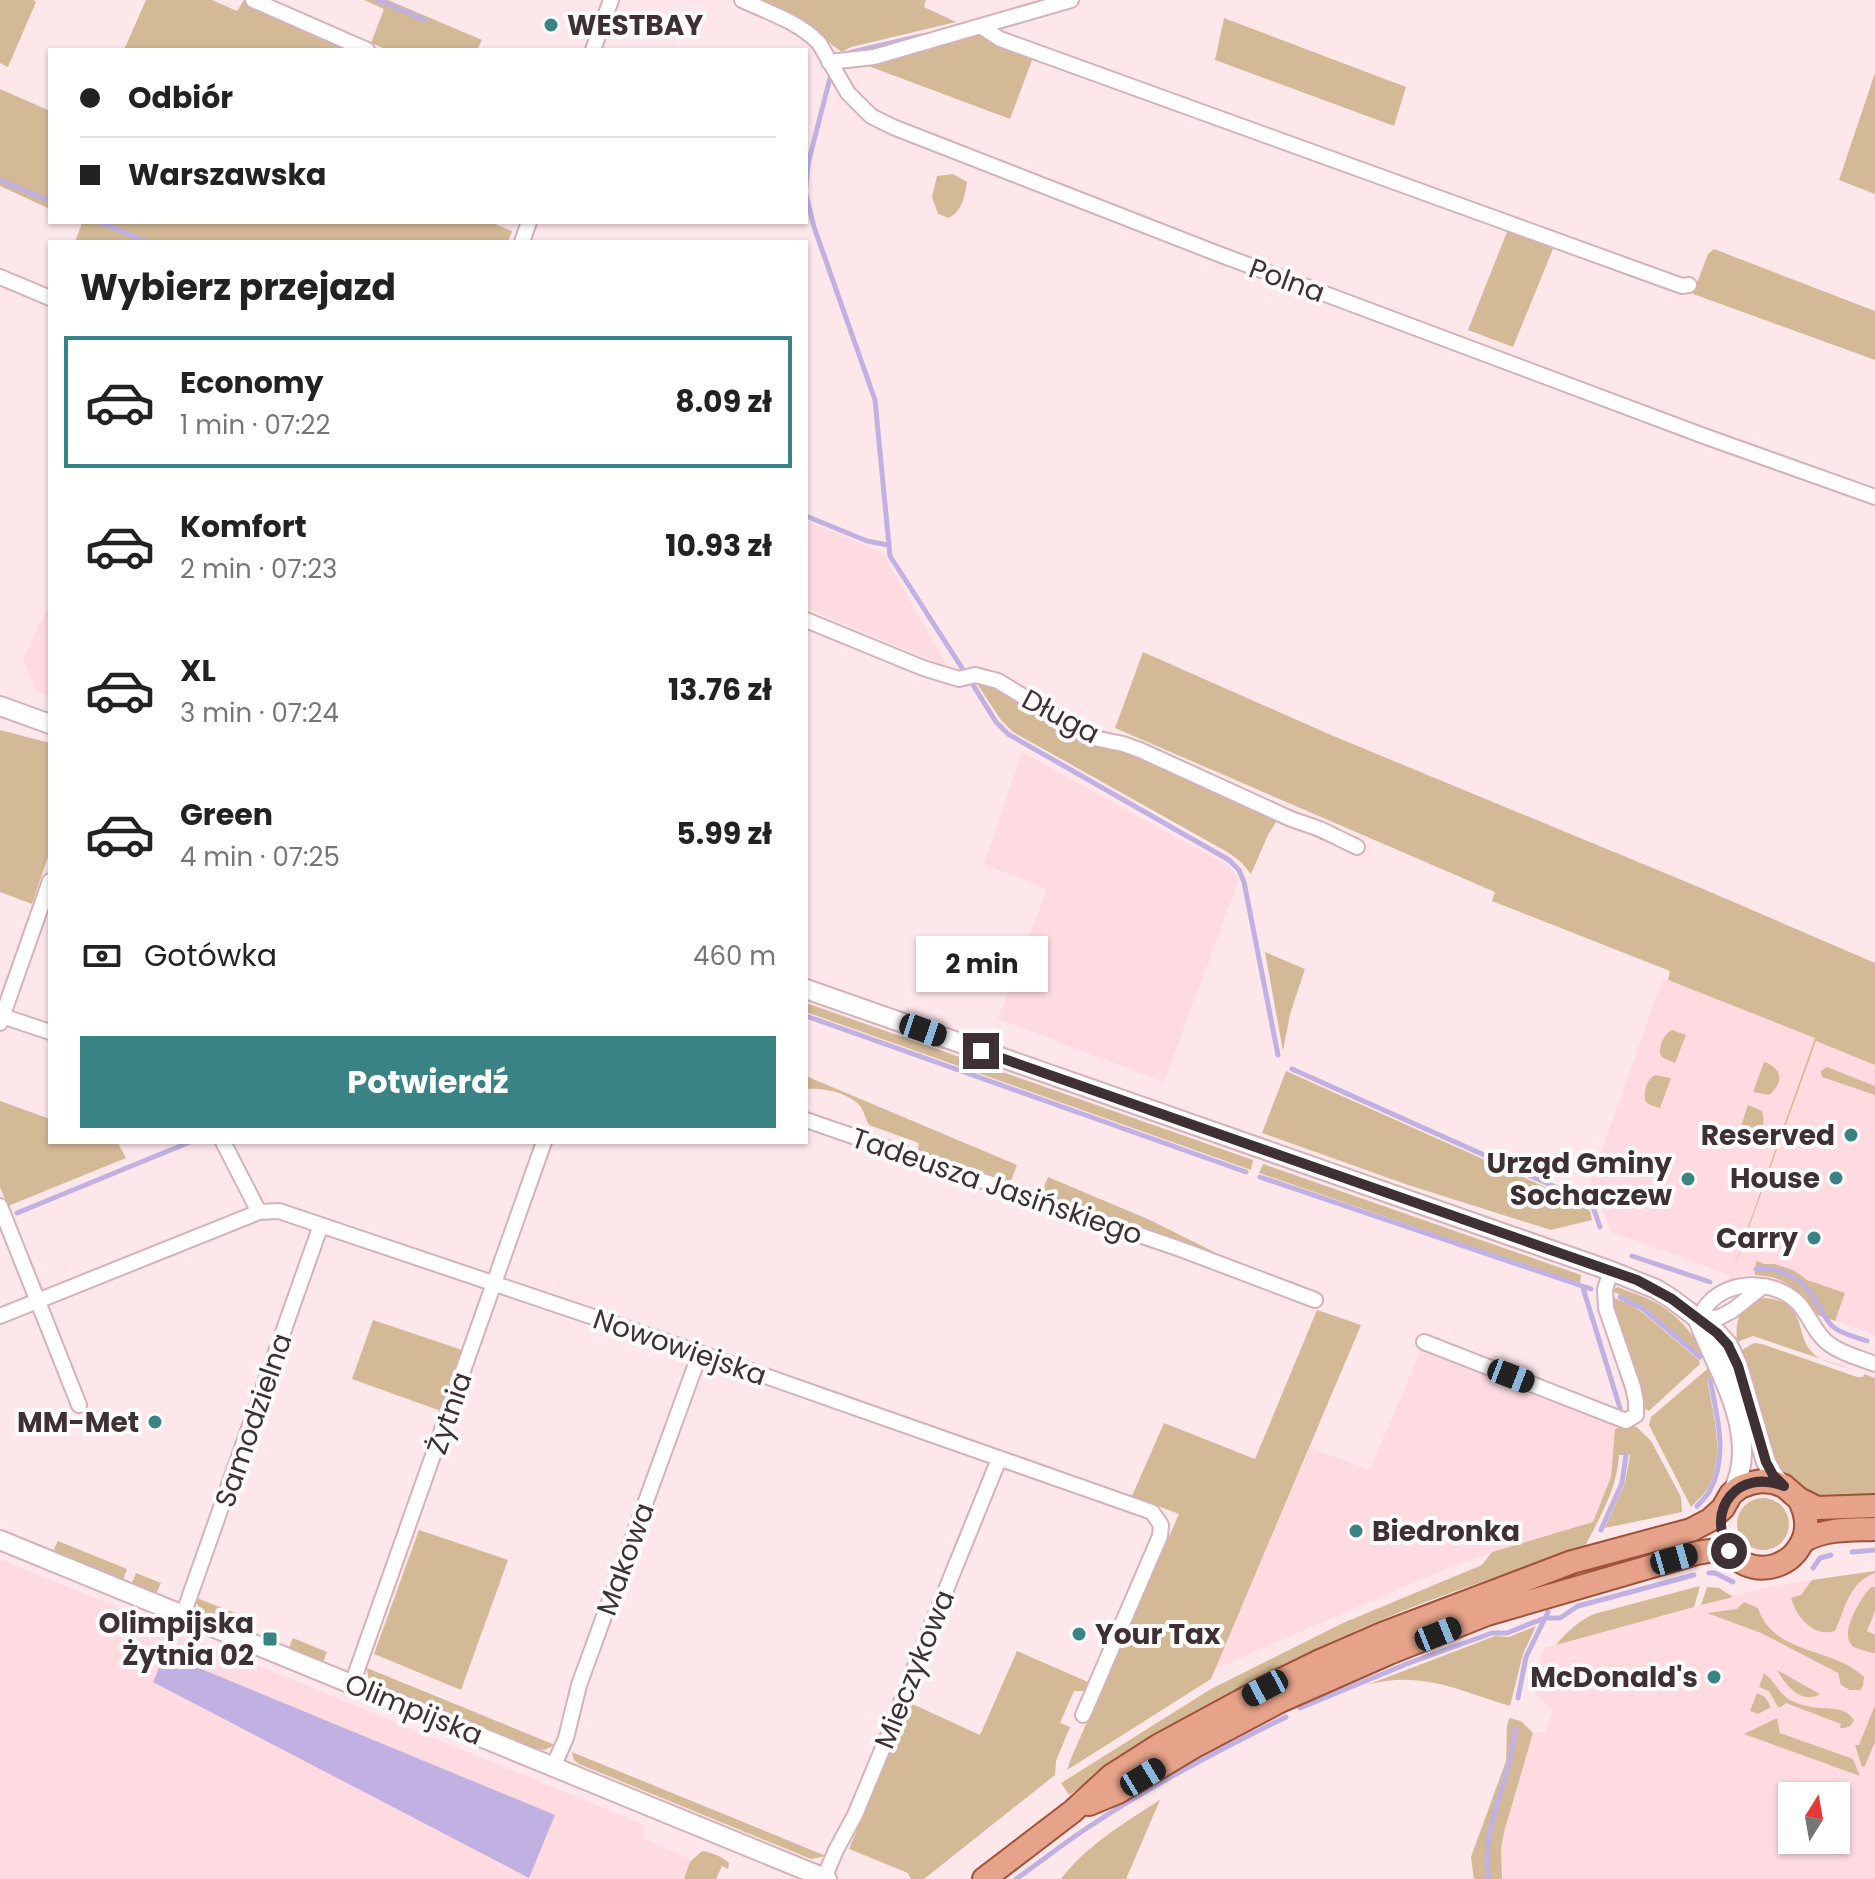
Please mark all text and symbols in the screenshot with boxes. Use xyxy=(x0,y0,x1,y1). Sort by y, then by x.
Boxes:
place label: WESTBAY xyxy=(567,6,703,45)
marker: WESTBAY xyxy=(542,16,560,34)
text: Odbiór xyxy=(128,76,233,119)
text: Warszawska xyxy=(128,153,326,196)
street label: Polna xyxy=(1244,249,1330,312)
text: Wybierz przejazd xyxy=(80,262,396,313)
text: Economy xyxy=(180,361,324,404)
icon: car xyxy=(84,366,156,438)
text: 8.09 zł xyxy=(675,380,772,423)
text: 1 min · 07:22 xyxy=(180,407,330,443)
text: Komfort xyxy=(180,505,307,548)
icon: car xyxy=(84,510,156,582)
text: 10.93 zł xyxy=(665,524,772,567)
text: 2 min · 07:23 xyxy=(180,551,337,587)
text: XL xyxy=(180,649,216,692)
icon: car xyxy=(84,654,156,726)
text: 13.76 zł xyxy=(668,668,772,711)
street label: Długa xyxy=(1015,680,1106,753)
text: 3 min · 07:24 xyxy=(180,695,339,731)
text: Green xyxy=(180,793,273,836)
icon: car xyxy=(84,798,156,870)
text: 5.99 zł xyxy=(676,812,772,855)
text: 4 min · 07:25 xyxy=(180,839,340,875)
icon: cash xyxy=(80,934,124,978)
text: Gotówka xyxy=(144,934,277,977)
callout: 2 min xyxy=(915,935,1047,991)
text: 460 m xyxy=(693,938,776,974)
text: 2 min xyxy=(945,946,1019,982)
car xyxy=(896,1011,950,1049)
route end xyxy=(963,1033,999,1069)
button: Potwierdź xyxy=(80,1036,776,1128)
place label: Reserved xyxy=(1701,1116,1835,1155)
street label: Tadeusza Jasińskiego xyxy=(846,1118,1148,1255)
marker: Reserved xyxy=(1842,1126,1860,1144)
place label: Urząd Gminy Sochaczew xyxy=(1487,1144,1673,1215)
place label: House xyxy=(1730,1159,1820,1198)
marker: House xyxy=(1827,1169,1845,1187)
marker: Urząd Gminy Sochaczew xyxy=(1679,1170,1697,1188)
place label: Carry xyxy=(1716,1219,1798,1258)
marker: Carry xyxy=(1805,1229,1823,1247)
street label: Nowowiejska xyxy=(588,1300,772,1395)
street label: Samodzielna xyxy=(205,1328,302,1512)
car xyxy=(1484,1356,1538,1396)
street label: Żytnia xyxy=(417,1367,482,1460)
place label: MM-Met xyxy=(17,1403,139,1442)
marker: MM-Met xyxy=(146,1413,164,1431)
street label: Makowa xyxy=(587,1497,664,1621)
place label: Biedronka xyxy=(1372,1512,1520,1551)
marker: Biedronka xyxy=(1347,1522,1365,1540)
route start xyxy=(1711,1533,1747,1569)
car xyxy=(1648,1541,1700,1577)
street label: Mieczykowa xyxy=(865,1584,964,1754)
place label: Olimpijska Żytnia 02 xyxy=(98,1604,254,1675)
car xyxy=(1411,1614,1465,1654)
place label: Your Tax xyxy=(1095,1615,1221,1654)
marker: Your Tax xyxy=(1070,1625,1088,1643)
marker: Olimpijska Żytnia 02 xyxy=(261,1630,279,1648)
place label: McDonald's xyxy=(1530,1658,1698,1697)
street label: Olimpijska xyxy=(339,1664,489,1755)
car xyxy=(1238,1666,1292,1710)
marker: McDonald's xyxy=(1705,1668,1723,1686)
car xyxy=(1116,1754,1170,1800)
north arrow xyxy=(1778,1782,1850,1854)
map controls xyxy=(1778,1782,1850,1854)

